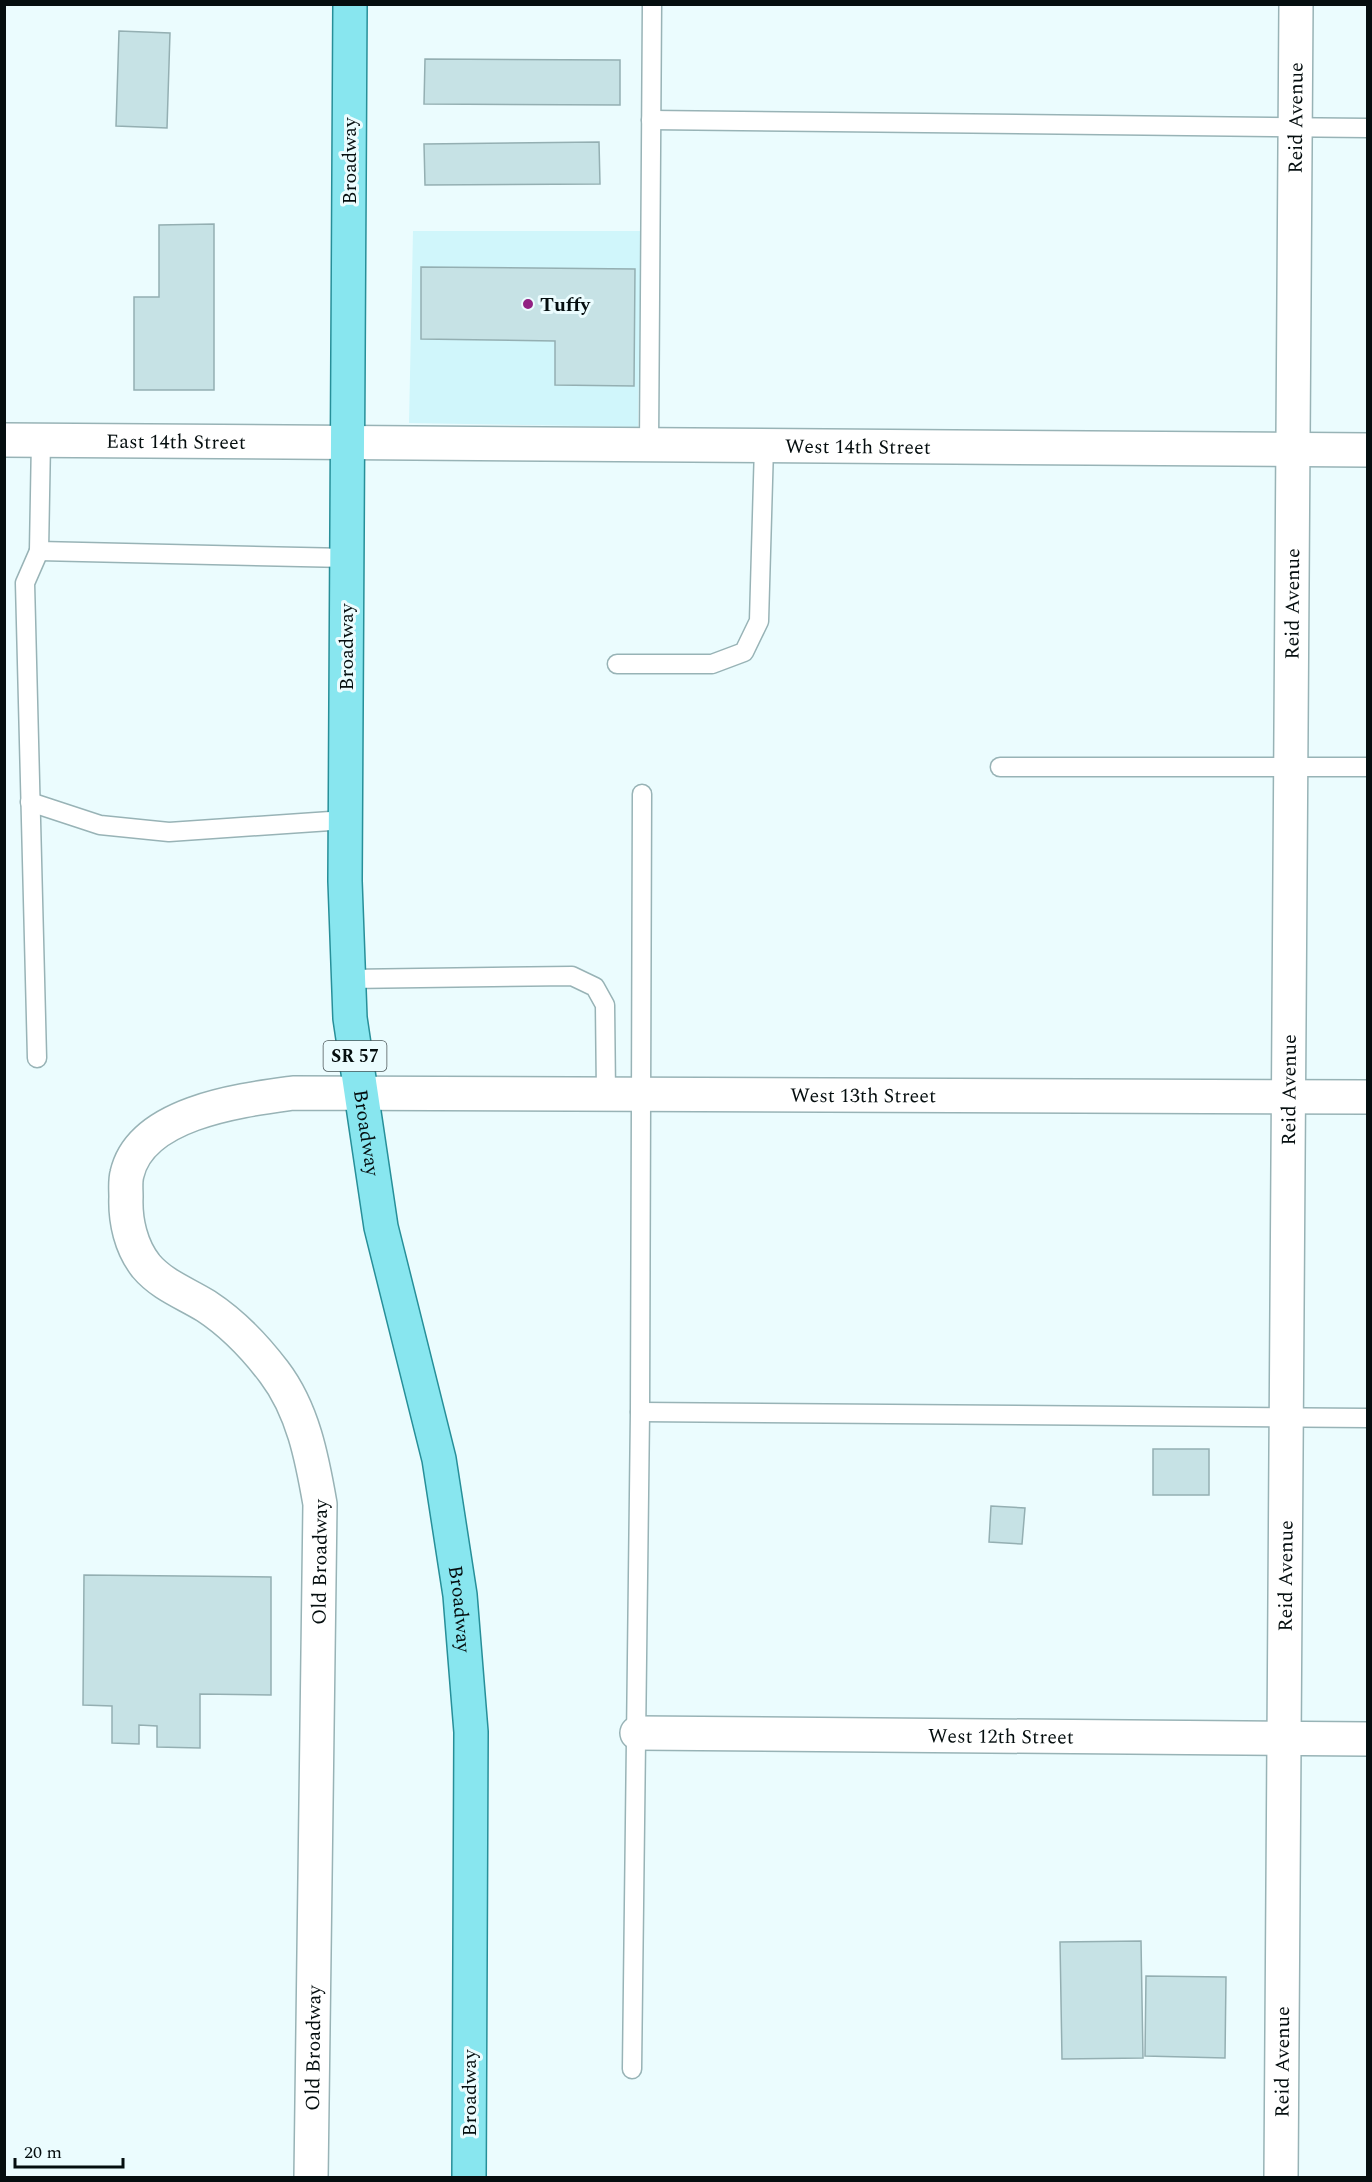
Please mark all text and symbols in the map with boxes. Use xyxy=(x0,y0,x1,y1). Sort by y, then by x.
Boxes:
street label: Reid Avenue xyxy=(1281,62,1312,174)
street label: Broadway xyxy=(335,116,365,205)
place label: Tuffy xyxy=(540,290,592,320)
marker: Tuffy xyxy=(521,297,535,311)
street label: East 14th Street xyxy=(106,427,246,458)
street label: West 14th Street xyxy=(785,432,931,463)
street label: Reid Avenue xyxy=(1277,548,1308,660)
street label: Broadway xyxy=(332,602,362,691)
street label: Reid Avenue xyxy=(1274,1034,1305,1146)
road number: SR 57 xyxy=(324,1041,386,1071)
street label: West 13th Street xyxy=(790,1081,936,1111)
street label: Broadway xyxy=(345,1087,387,1180)
street label: Old Broadway xyxy=(304,1498,336,1625)
street label: Reid Avenue xyxy=(1271,1520,1302,1632)
street label: Broadway xyxy=(440,1563,479,1655)
street label: West 12th Street xyxy=(928,1721,1074,1753)
street label: Old Broadway xyxy=(298,1984,330,2111)
street label: Reid Avenue xyxy=(1267,2006,1298,2118)
street label: Broadway xyxy=(455,2048,485,2137)
scale bar xyxy=(15,2131,123,2169)
text: 20 m xyxy=(24,2139,62,2166)

